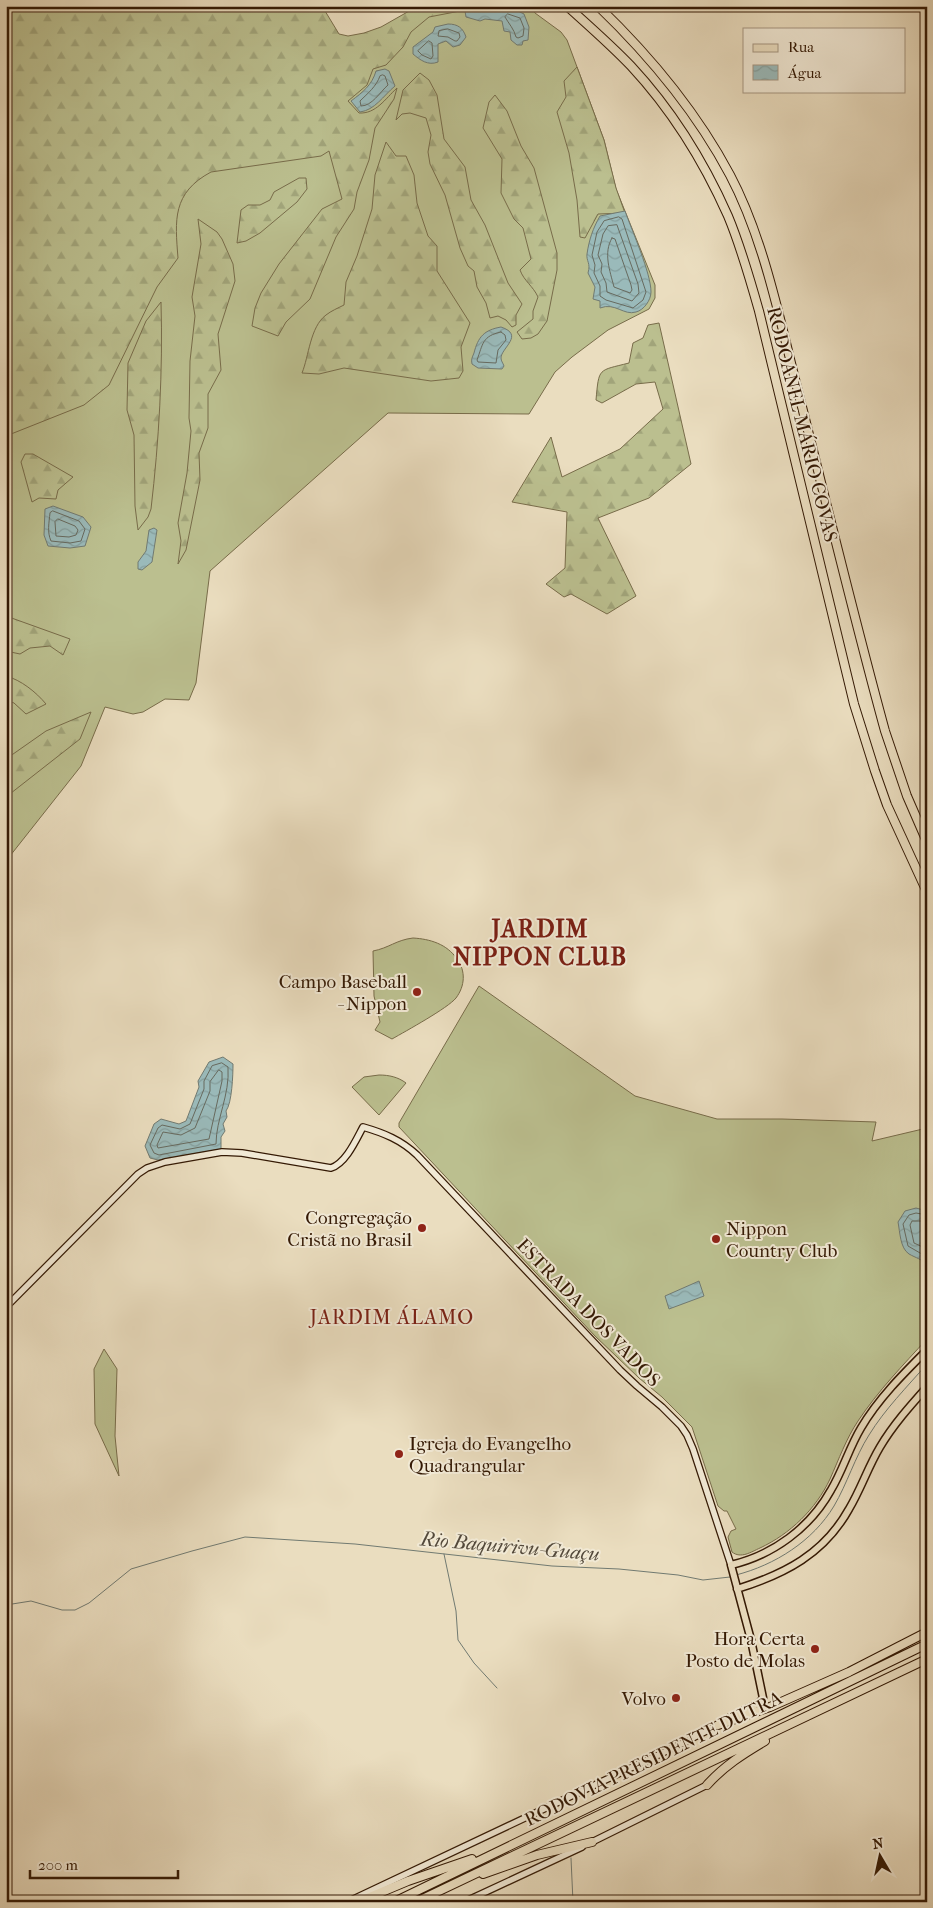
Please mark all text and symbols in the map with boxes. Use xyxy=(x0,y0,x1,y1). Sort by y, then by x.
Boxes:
legend xyxy=(743,28,906,92)
text: Rua xyxy=(788,38,815,56)
text: Água xyxy=(787,64,822,82)
street label: RODOANEL MÁRIO COVAS xyxy=(762,304,842,544)
district label: JARDIM NIPPON CLUB xyxy=(453,915,627,971)
place label: Campo Baseball - Nippon xyxy=(279,971,407,1015)
marker: Campo Baseball - Nippon xyxy=(411,986,423,998)
place label: Congregação Cristã no Brasil xyxy=(287,1207,412,1251)
place label: Nippon Country Club xyxy=(726,1218,838,1262)
marker: Congregação Cristã no Brasil xyxy=(416,1222,428,1234)
marker: Nippon Country Club xyxy=(710,1233,722,1245)
street label: ESTRADA DOS VADOS xyxy=(512,1234,665,1391)
district label: JARDIM ÁLAMO xyxy=(308,1305,474,1329)
place label: Igreja do Evangelho Quadrangular xyxy=(409,1433,571,1477)
marker: Igreja do Evangelho Quadrangular xyxy=(393,1448,405,1460)
water label: Rio Baquirivu-Guaçu xyxy=(417,1527,600,1566)
place label: Hora Certa Posto de Molas xyxy=(685,1628,805,1672)
marker: Hora Certa Posto de Molas xyxy=(809,1643,821,1655)
street label: RODOVIA PRESIDENTE DUTRA xyxy=(521,1686,786,1831)
place label: Volvo xyxy=(621,1688,666,1710)
marker: Volvo xyxy=(670,1692,682,1704)
north arrow xyxy=(856,1830,906,1880)
text: N xyxy=(871,1834,885,1853)
scale bar xyxy=(30,1848,178,1880)
text: 200 m xyxy=(38,1856,78,1874)

